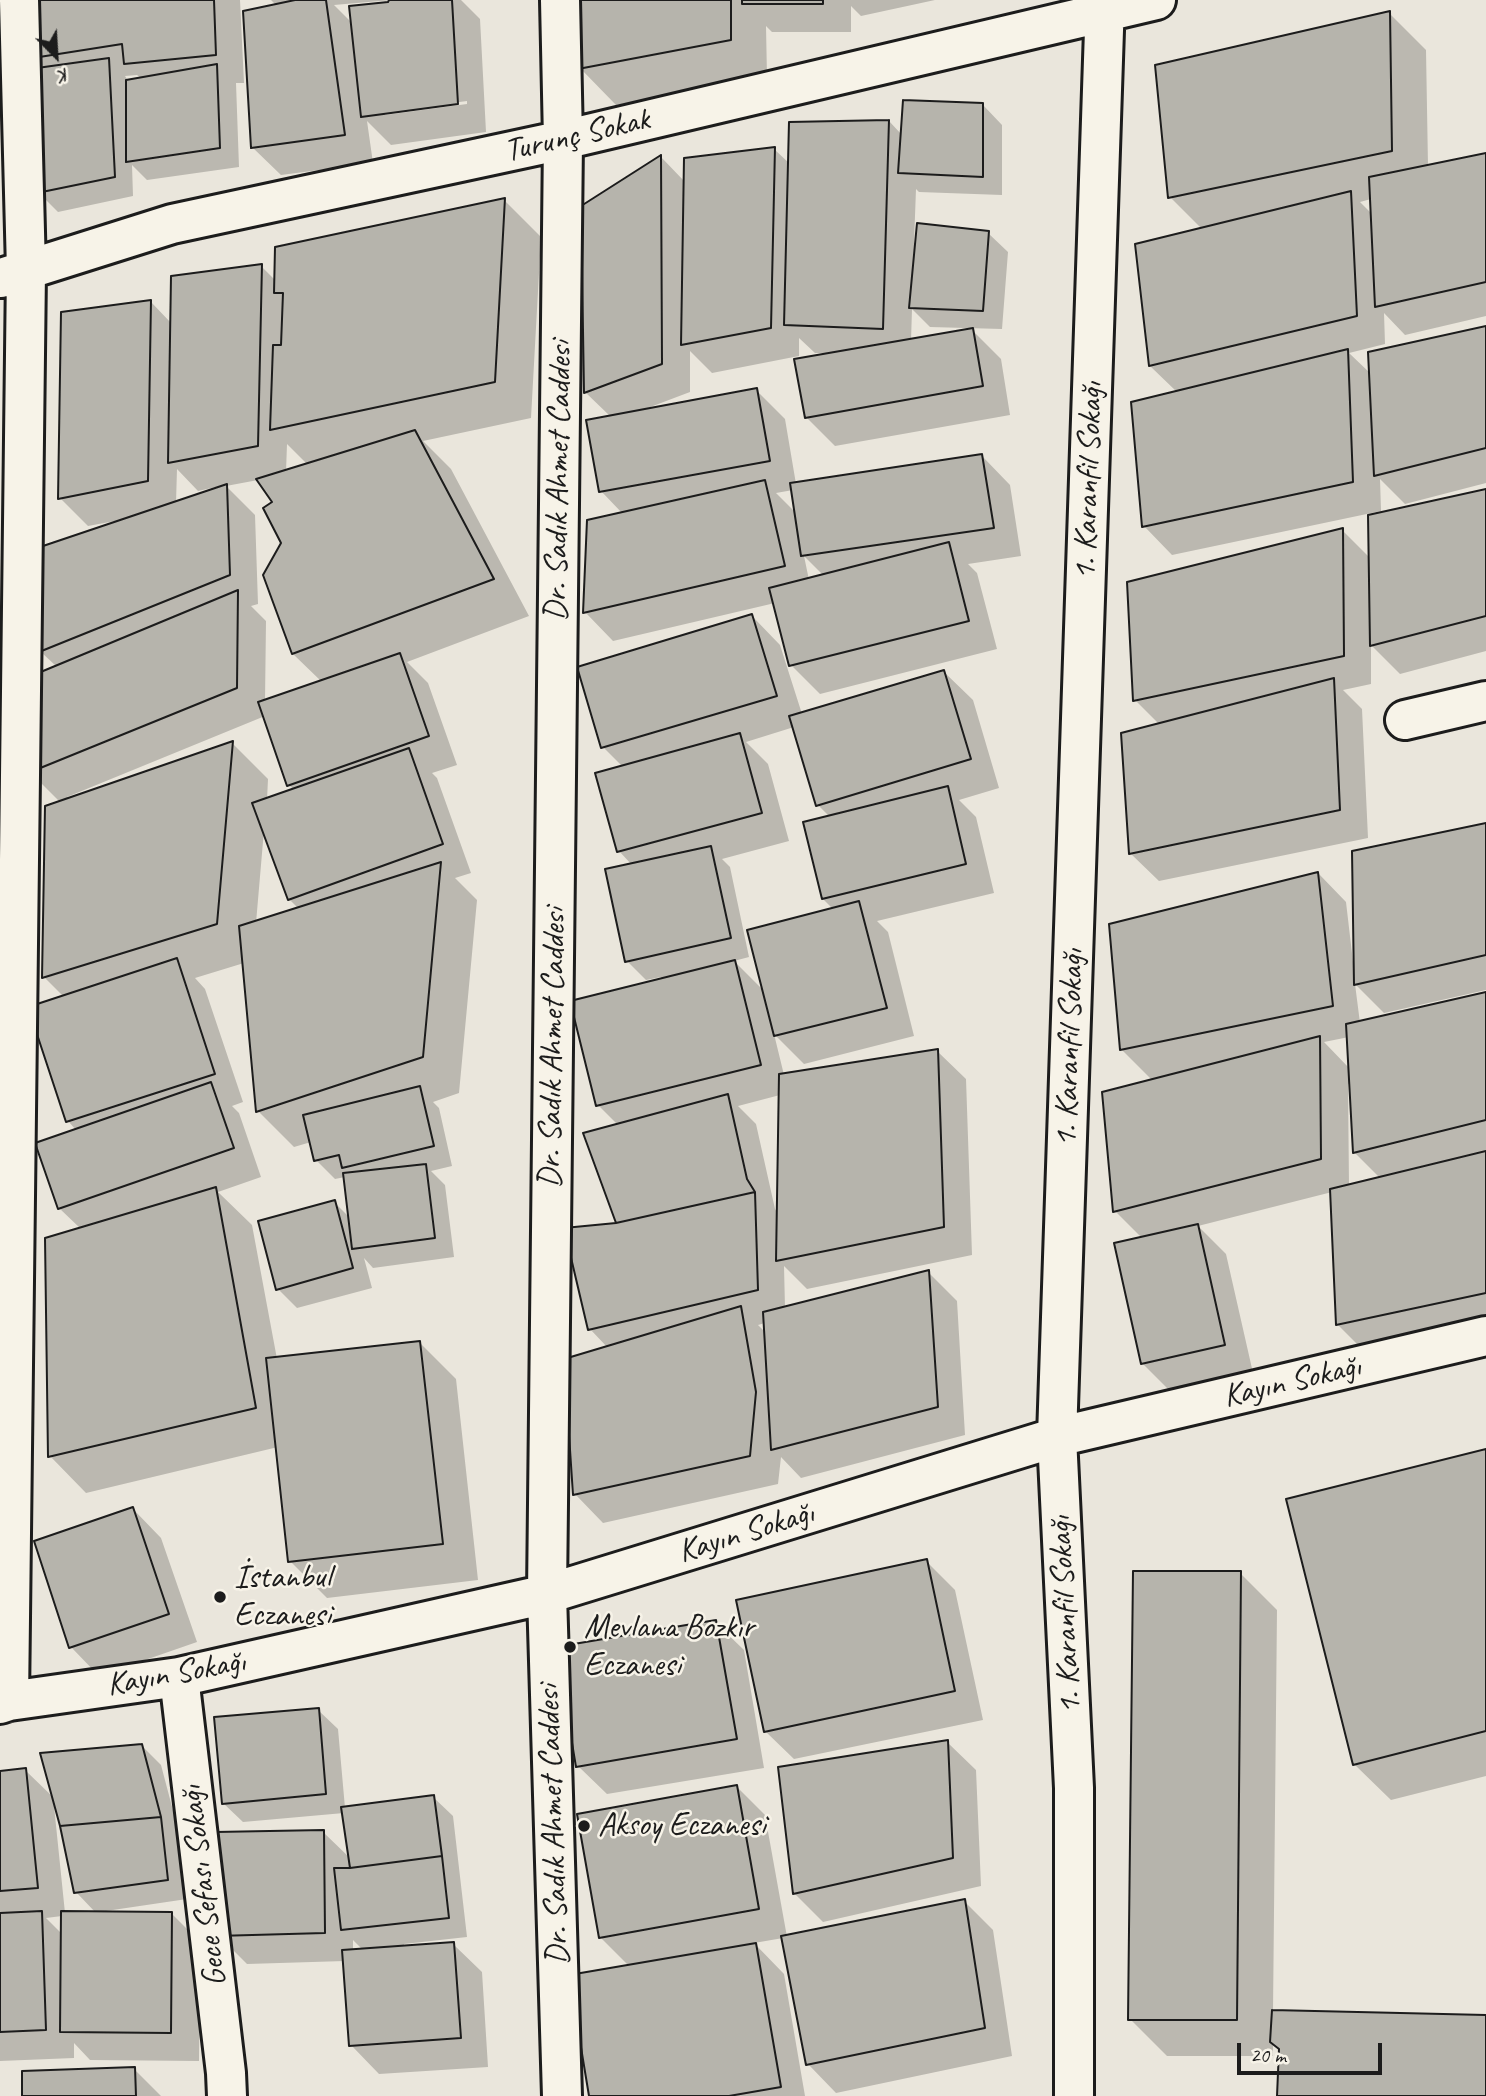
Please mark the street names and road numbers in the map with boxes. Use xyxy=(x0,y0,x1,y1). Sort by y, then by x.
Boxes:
street label: Turunç Sokak xyxy=(501,100,653,172)
street label: Dr. Sadık Ahmet Caddesi xyxy=(537,340,581,622)
street label: 1. Karanfil Sokağı xyxy=(1066,381,1112,581)
street label: Dr. Sadık Ahmet Caddesi xyxy=(531,907,575,1189)
street label: 1. Karanfil Sokağı xyxy=(1047,948,1093,1148)
street label: Kayın Sokağı xyxy=(1220,1347,1364,1417)
street label: Kayın Sokağı xyxy=(673,1494,819,1572)
street label: 1. Karanfil Sokağı xyxy=(1041,1515,1091,1715)
street label: Kayın Sokağı xyxy=(104,1642,248,1706)
street label: Dr. Sadık Ahmet Caddesi xyxy=(529,1684,579,1966)
street label: Gece Sefası Sokağı xyxy=(172,1783,236,1989)

